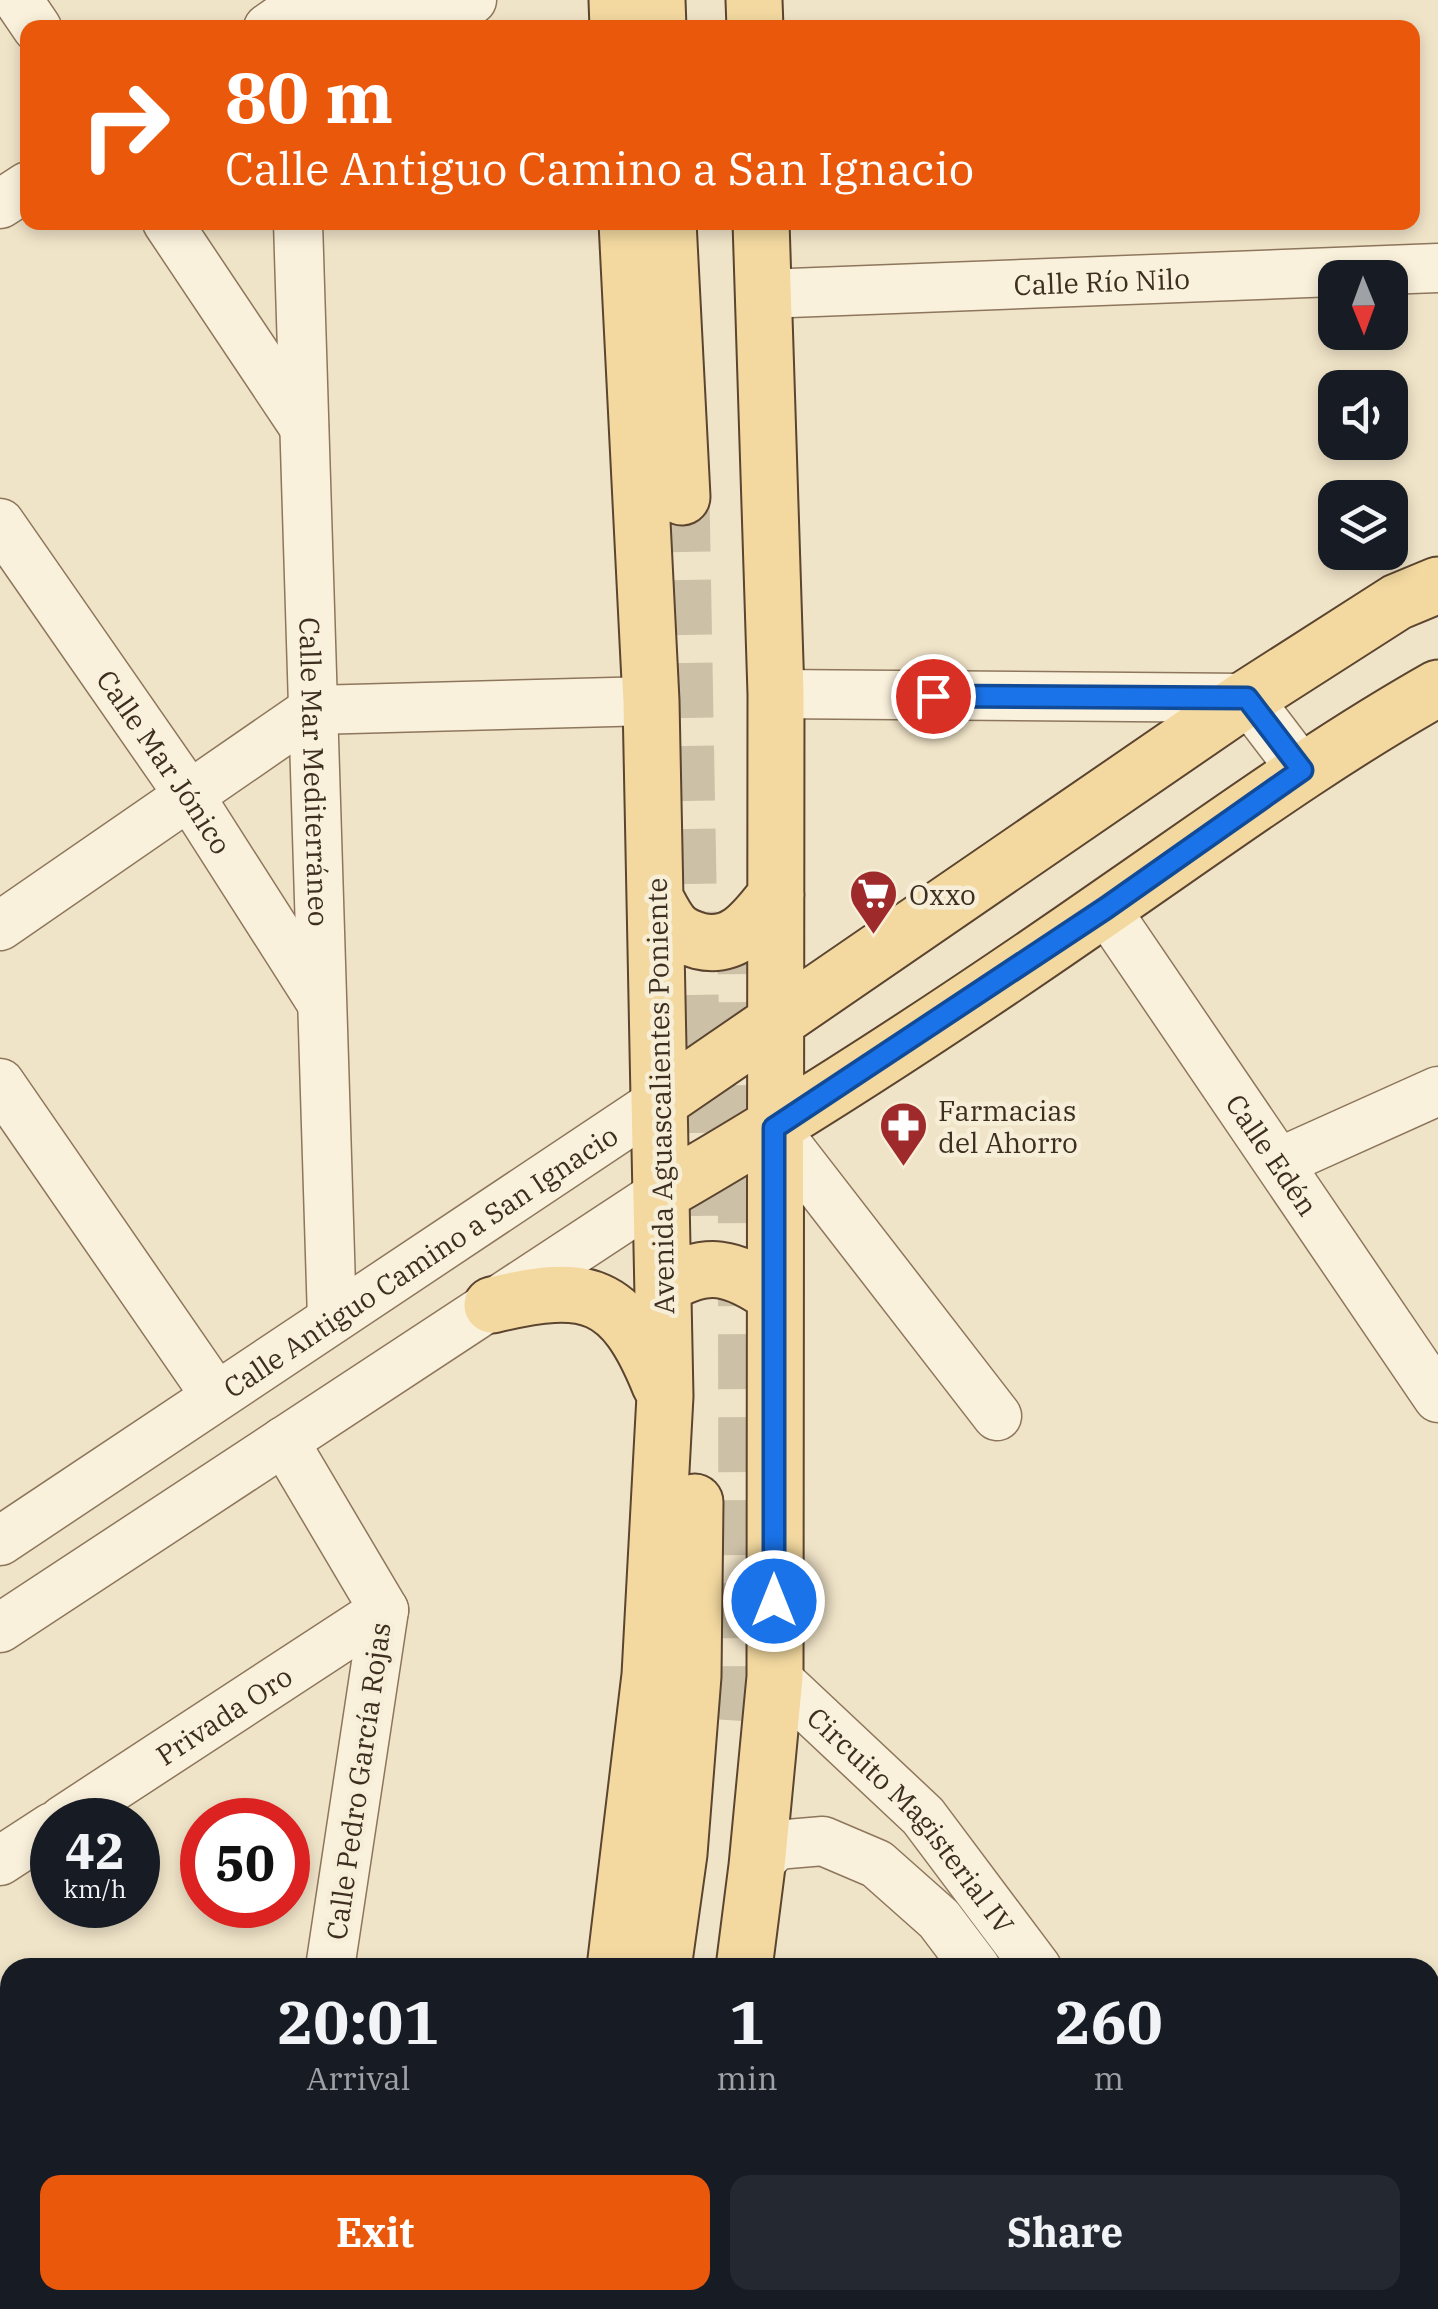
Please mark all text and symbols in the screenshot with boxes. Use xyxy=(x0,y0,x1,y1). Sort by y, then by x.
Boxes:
text: 80 m xyxy=(225,51,393,142)
icon: right xyxy=(60,60,190,190)
text: Calle Antiguo Camino a San Ignacio xyxy=(225,139,974,197)
street label: Calle Río Nilo xyxy=(1013,259,1191,303)
north arrow xyxy=(1318,260,1408,350)
map controls xyxy=(1318,260,1408,570)
button: sound xyxy=(1318,370,1408,460)
button: layers xyxy=(1318,480,1408,570)
street label: Calle Mar Mediterráneo xyxy=(292,617,338,927)
pin xyxy=(891,654,976,739)
street label: Calle Mar Jónico xyxy=(89,662,240,861)
icon: arrive xyxy=(906,669,961,724)
supermarket icon: Oxxo xyxy=(848,868,900,936)
place label: Oxxo xyxy=(909,876,976,913)
street label: Avenida Aguascalientes Poniente xyxy=(638,877,682,1315)
street label: Calle Edén xyxy=(1218,1087,1327,1222)
place label: Farmacias del Ahorro xyxy=(938,1092,1078,1161)
pharmacy icon: Farmacias del Ahorro xyxy=(877,1100,929,1168)
street label: Calle Antiguo Camino a San Ignacio xyxy=(216,1116,624,1406)
position arrow xyxy=(722,1549,826,1653)
street label: Calle Pedro García Rojas xyxy=(317,1620,399,1942)
street label: Privada Oro xyxy=(148,1657,299,1773)
street label: Circuito Magisterial IV xyxy=(800,1698,1023,1941)
speed limit sign: 50 xyxy=(180,1798,310,1928)
text: 42 xyxy=(65,1818,125,1883)
text: km/h xyxy=(63,1872,127,1905)
text: 20:01 xyxy=(277,1982,439,2061)
text: 1 xyxy=(729,1982,765,2061)
text: 260 xyxy=(1055,1982,1163,2061)
text: Arrival xyxy=(306,2057,410,2099)
text: min xyxy=(717,2057,778,2099)
text: m xyxy=(1094,2057,1124,2099)
button: Exit xyxy=(40,2175,710,2290)
button: Share xyxy=(730,2175,1400,2290)

